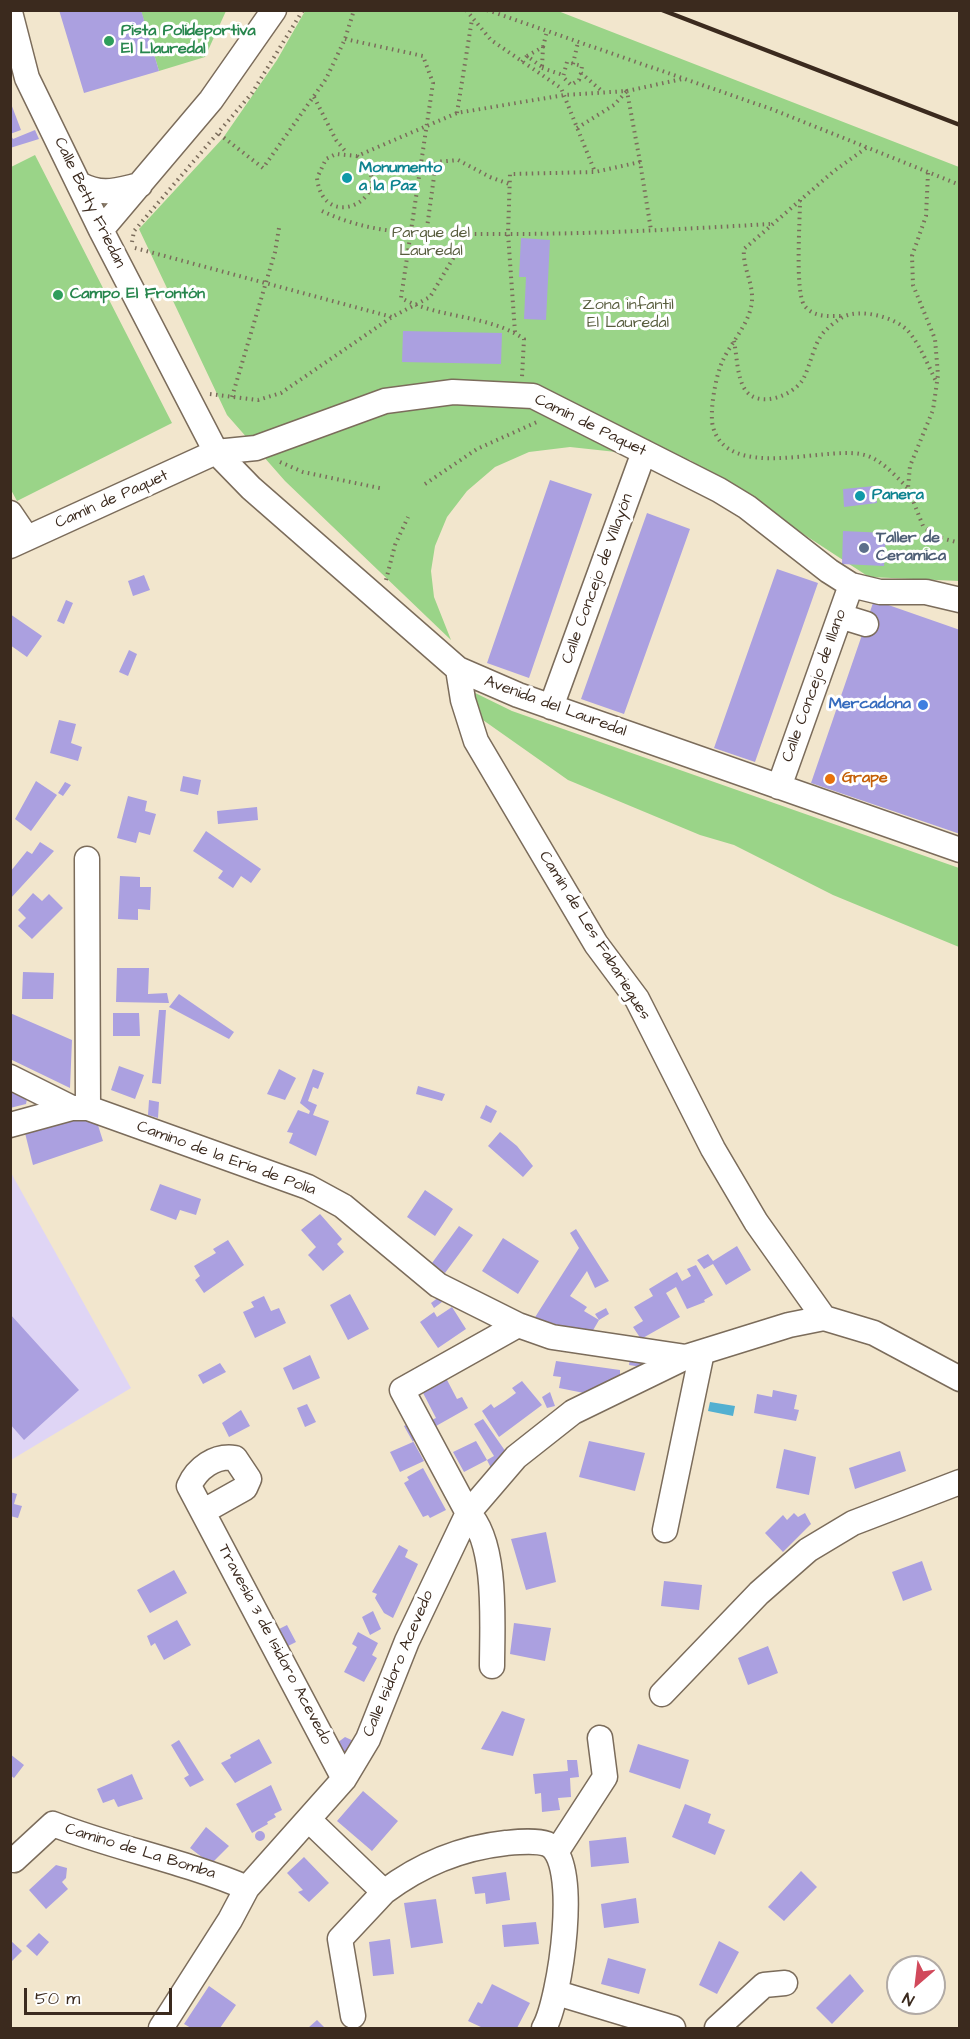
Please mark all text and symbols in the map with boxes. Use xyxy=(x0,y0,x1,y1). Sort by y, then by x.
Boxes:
place label: Pista Polideportiva El Llauredal xyxy=(121,22,256,60)
marker: Pista Polideportiva El Llauredal xyxy=(102,34,116,48)
street label: Calle Betty Friedan xyxy=(49,135,129,271)
place label: Monumento a la Paz xyxy=(359,159,442,197)
marker: Monumento a la Paz xyxy=(340,171,354,185)
park label: Parque del Lauredal xyxy=(392,224,470,262)
place label: Campo El Frontón xyxy=(70,285,205,305)
marker: Campo El Frontón xyxy=(51,288,65,302)
park label: Zona infantil El Lauredal xyxy=(582,296,674,334)
street label: Camín de Paquet xyxy=(531,391,649,461)
street label: Camín de Paquet xyxy=(52,466,172,534)
place label: Panera xyxy=(872,486,924,506)
marker: Panera xyxy=(853,489,867,503)
street label: Calle Concejo de Villayón xyxy=(558,491,638,667)
place label: Taller de Ceramica xyxy=(876,529,946,567)
marker: Taller de Ceramica xyxy=(857,541,871,555)
street label: Calle Concejo de Illano xyxy=(778,607,852,765)
street label: Avenida del Lauredal xyxy=(481,672,629,742)
place label: Mercadona xyxy=(829,695,911,715)
marker: Mercadona xyxy=(916,698,930,712)
place label: Grape xyxy=(842,769,888,789)
marker: Grape xyxy=(823,772,837,786)
street label: Camín de Les Fabariegues xyxy=(534,848,654,1024)
street label: Camino de la Ería de Polía xyxy=(134,1118,318,1200)
street label: Travesía 3 de Isidoro Acevedo xyxy=(213,1542,335,1748)
street label: Calle Isidoro Acevedo xyxy=(359,1588,439,1740)
street label: Camino de La Bomba xyxy=(62,1820,218,1884)
north arrow xyxy=(886,1955,946,2015)
scale bar xyxy=(27,1976,176,2014)
text: 50 m xyxy=(35,1986,80,2011)
text: N xyxy=(899,1987,918,2011)

